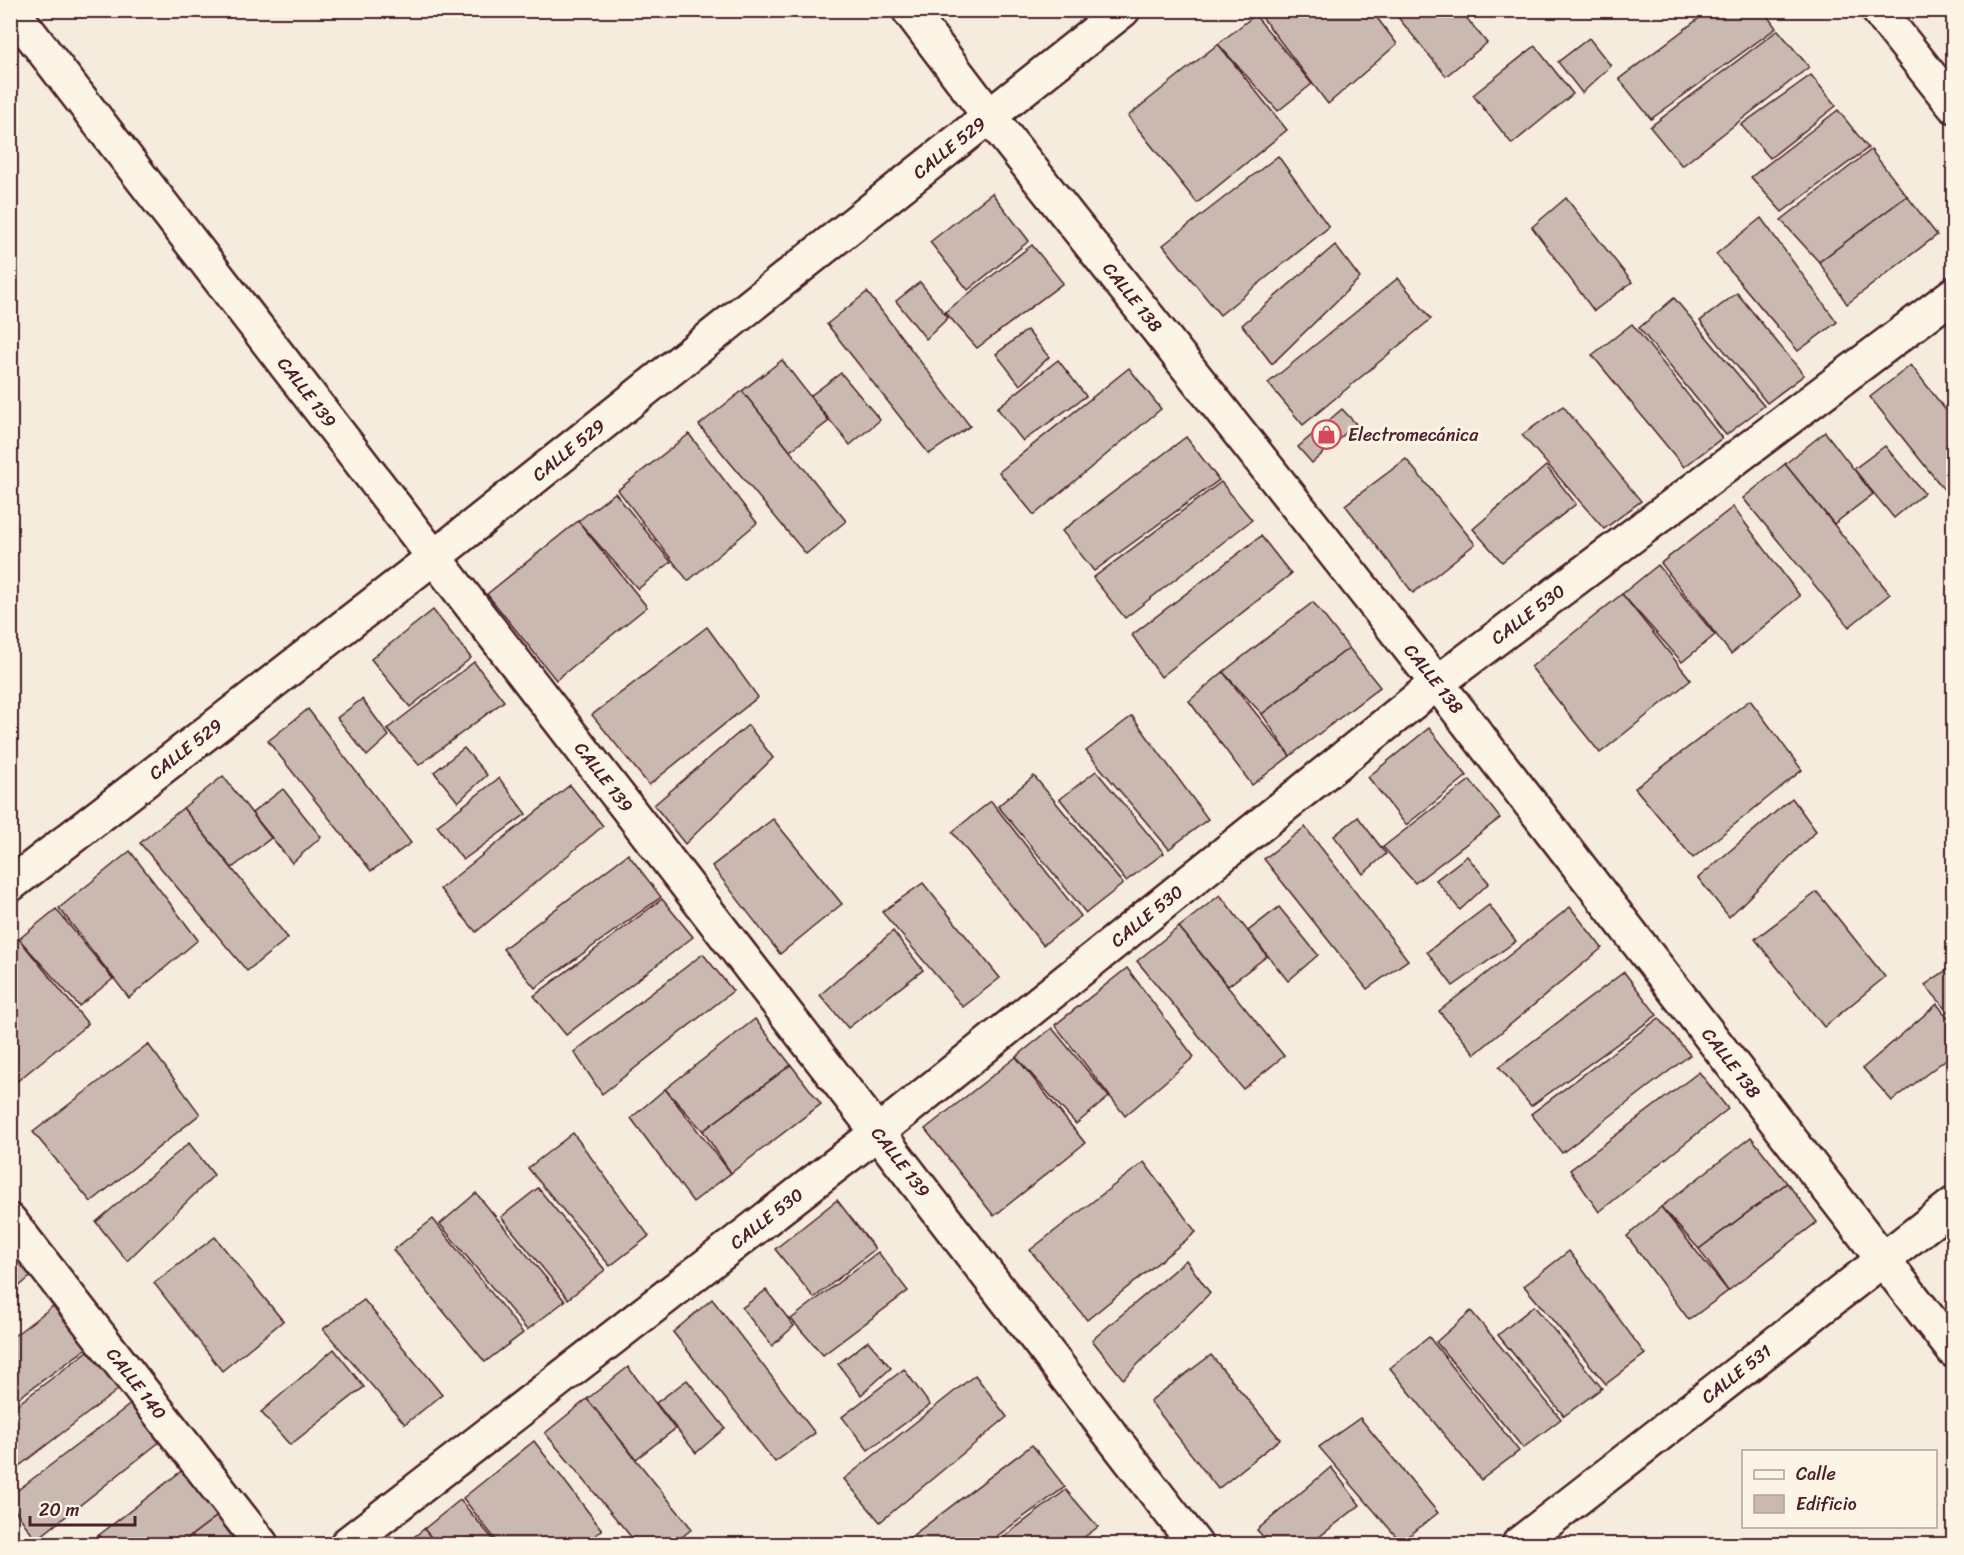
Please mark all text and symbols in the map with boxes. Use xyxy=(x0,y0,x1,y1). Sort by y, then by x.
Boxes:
street label: CALLE 529 xyxy=(905,108,993,187)
street label: CALLE 138 xyxy=(1094,255,1171,340)
street label: CALLE 139 xyxy=(269,350,345,435)
street label: CALLE 529 xyxy=(525,411,613,490)
shop icon: Electromecánica xyxy=(1311,419,1343,451)
place label: Electromecánica xyxy=(1348,419,1479,451)
street label: CALLE 530 xyxy=(1484,576,1572,653)
street label: CALLE 138 xyxy=(1395,636,1472,721)
street label: CALLE 529 xyxy=(141,710,230,788)
street label: CALLE 139 xyxy=(566,735,642,820)
street label: CALLE 530 xyxy=(1103,876,1191,956)
street label: CALLE 138 xyxy=(1693,1020,1769,1106)
street label: CALLE 139 xyxy=(863,1120,939,1205)
street label: CALLE 530 xyxy=(723,1179,811,1258)
street label: CALLE 531 xyxy=(1694,1336,1779,1412)
street label: CALLE 140 xyxy=(98,1340,175,1427)
legend xyxy=(1742,1450,1937,1528)
text: Calle xyxy=(1796,1458,1836,1490)
text: Edificio xyxy=(1796,1488,1857,1520)
scale bar xyxy=(30,1489,135,1527)
text: 20 m xyxy=(39,1494,79,1526)

